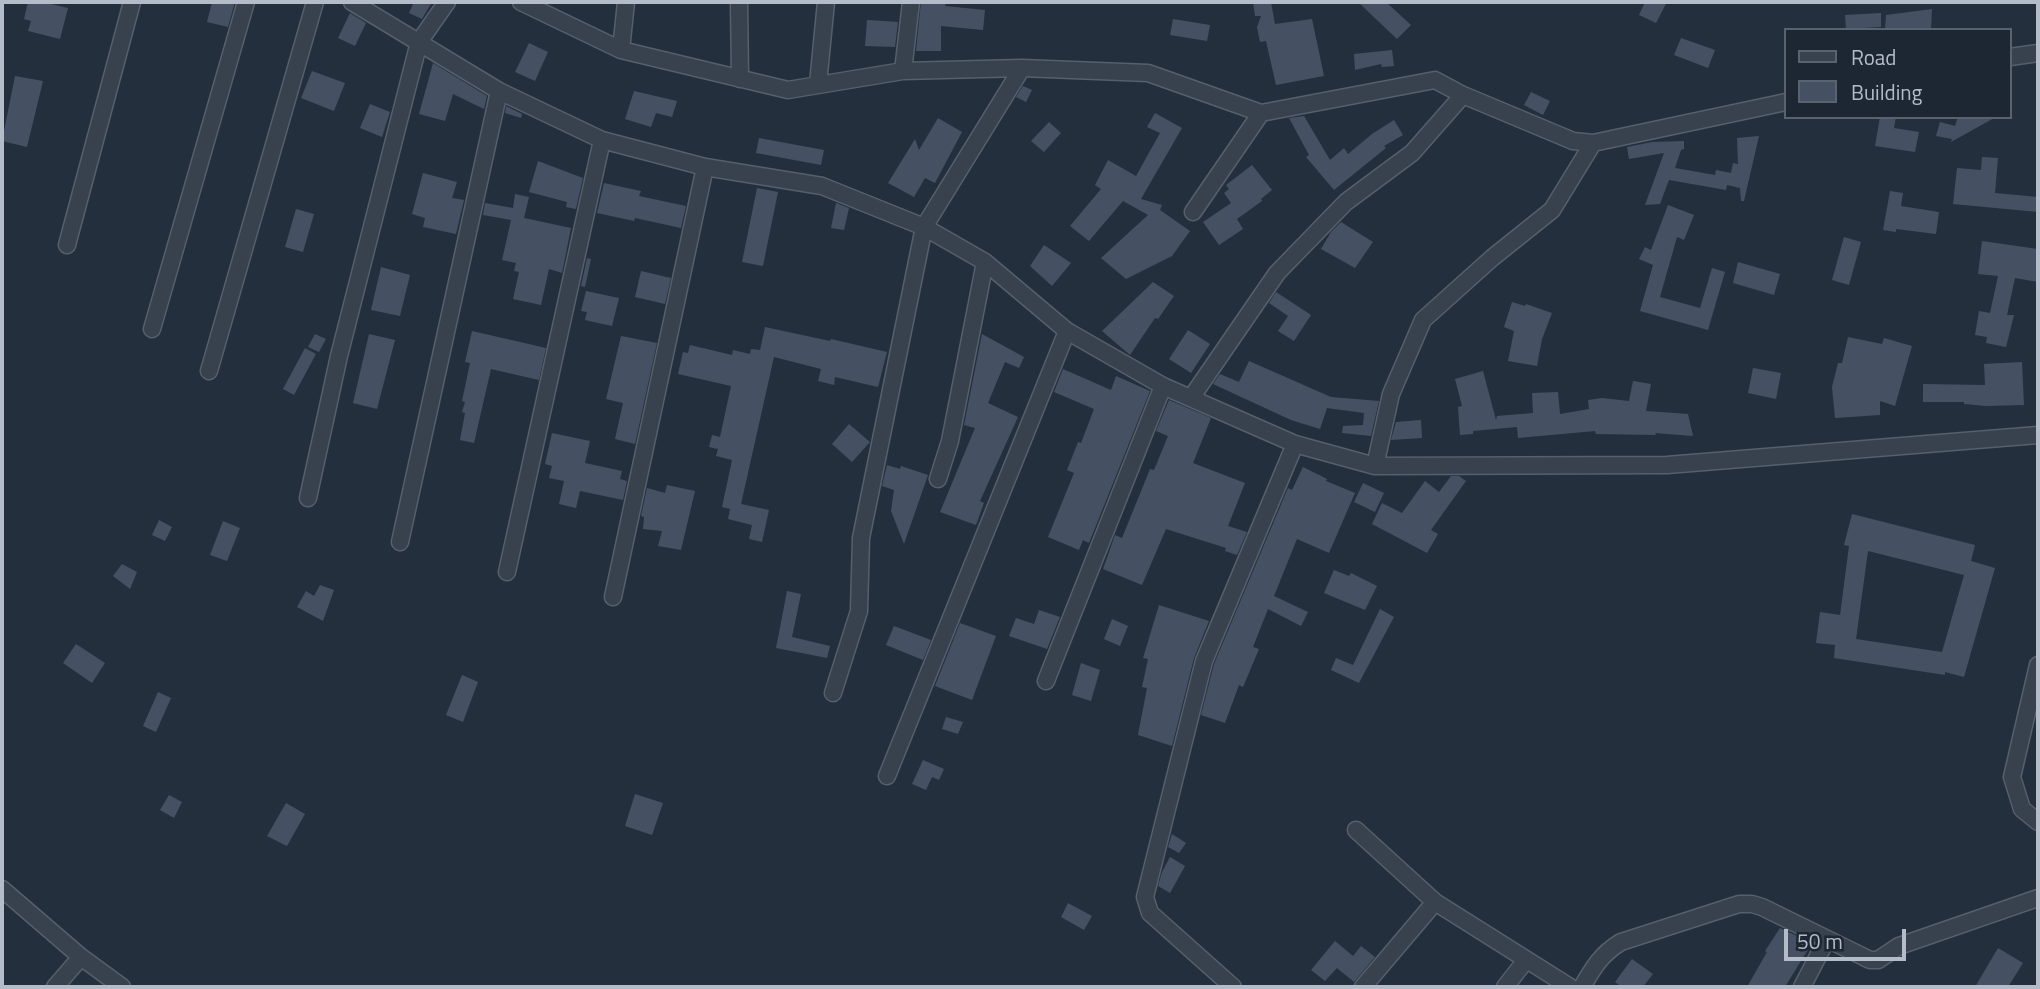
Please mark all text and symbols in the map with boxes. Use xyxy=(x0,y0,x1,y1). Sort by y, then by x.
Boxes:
legend xyxy=(1784,28,2012,119)
text: Road xyxy=(1851,41,1896,73)
text: Building xyxy=(1851,76,1922,108)
scale bar xyxy=(1788,916,1910,960)
text: 50 m xyxy=(1797,925,1843,957)

